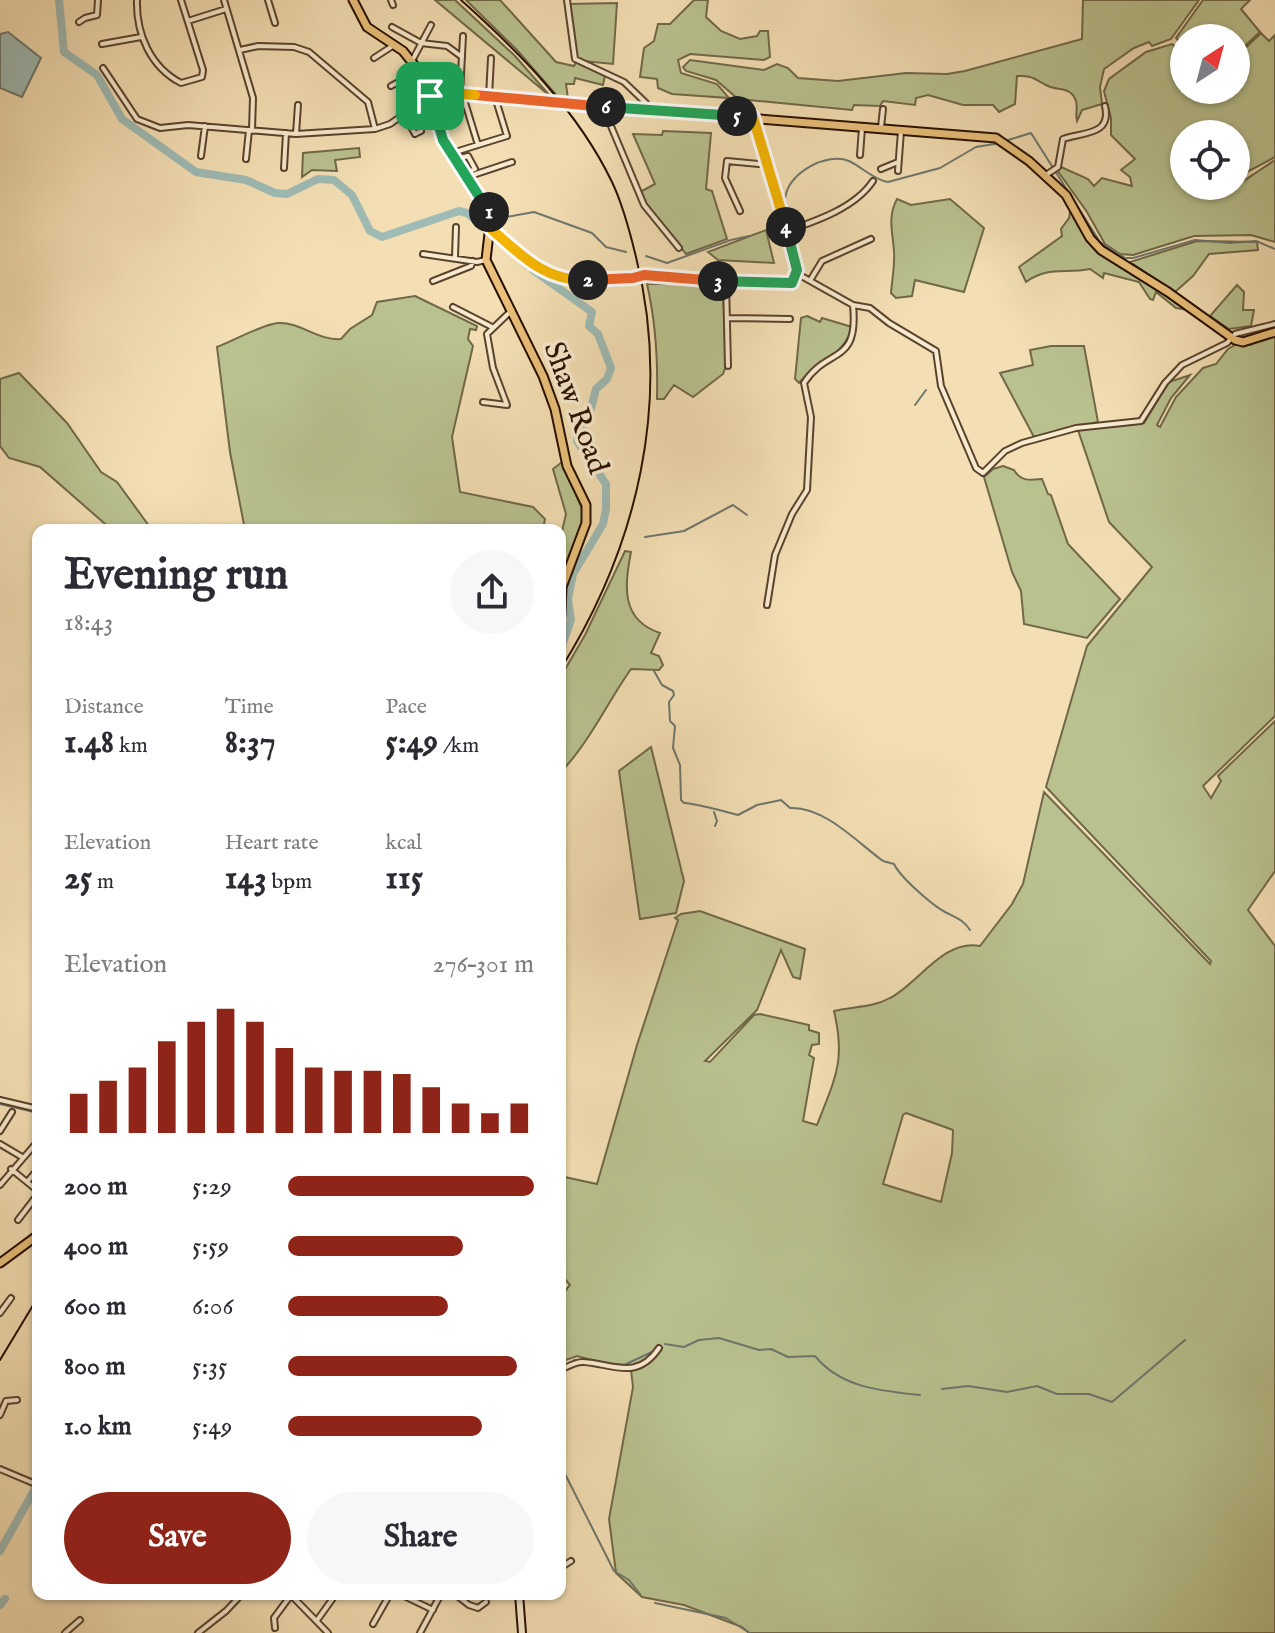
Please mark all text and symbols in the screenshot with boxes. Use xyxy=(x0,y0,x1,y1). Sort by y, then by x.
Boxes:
north arrow xyxy=(1170,24,1250,104)
map controls xyxy=(1170,24,1250,200)
pin xyxy=(396,62,464,130)
icon: arrive xyxy=(408,74,452,118)
pin: 6 xyxy=(586,87,626,127)
text: 6 xyxy=(601,93,611,121)
pin: 5 xyxy=(717,96,757,136)
text: 5 xyxy=(733,102,741,130)
button: locate xyxy=(1170,120,1250,200)
pin: 1 xyxy=(469,192,509,232)
text: 1 xyxy=(485,198,493,226)
pin: 4 xyxy=(766,207,806,247)
text: 4 xyxy=(781,213,791,241)
pin: 2 xyxy=(568,260,608,300)
pin: 3 xyxy=(698,261,738,301)
text: 2 xyxy=(583,266,593,294)
text: 3 xyxy=(714,267,722,295)
street label: Shaw Road xyxy=(534,337,617,480)
text: Evening run xyxy=(64,548,288,604)
button: share xyxy=(450,550,534,634)
text: 18:43 xyxy=(64,606,113,639)
text: Distance xyxy=(64,693,144,721)
text: Time xyxy=(225,693,274,721)
text: Pace xyxy=(385,693,427,721)
text: 1.48 xyxy=(64,721,114,764)
text: 8:37 xyxy=(225,721,276,764)
text: 5:49 xyxy=(385,721,438,764)
text: km xyxy=(114,732,148,760)
text: /km xyxy=(438,732,479,760)
text: Elevation xyxy=(64,829,151,857)
text: Heart rate xyxy=(225,829,319,857)
text: kcal xyxy=(385,829,422,857)
text: 25 xyxy=(64,857,92,900)
text: 143 xyxy=(225,857,267,900)
text: 115 xyxy=(385,857,423,900)
text: m xyxy=(92,868,114,896)
text: bpm xyxy=(267,868,312,896)
text: Elevation xyxy=(64,948,167,981)
text: 276–301 m xyxy=(433,948,534,981)
text: 200 m xyxy=(64,1170,128,1203)
text: 5:29 xyxy=(192,1170,232,1203)
text: 400 m xyxy=(64,1230,128,1263)
text: 5:59 xyxy=(192,1230,229,1263)
text: 600 m xyxy=(64,1290,126,1323)
text: 6:06 xyxy=(192,1290,234,1323)
text: 800 m xyxy=(64,1350,126,1383)
text: 5:35 xyxy=(192,1350,227,1383)
text: 1.0 km xyxy=(64,1410,132,1443)
text: 5:49 xyxy=(192,1410,232,1443)
button: Save xyxy=(64,1492,291,1584)
button: Share xyxy=(307,1492,534,1584)

